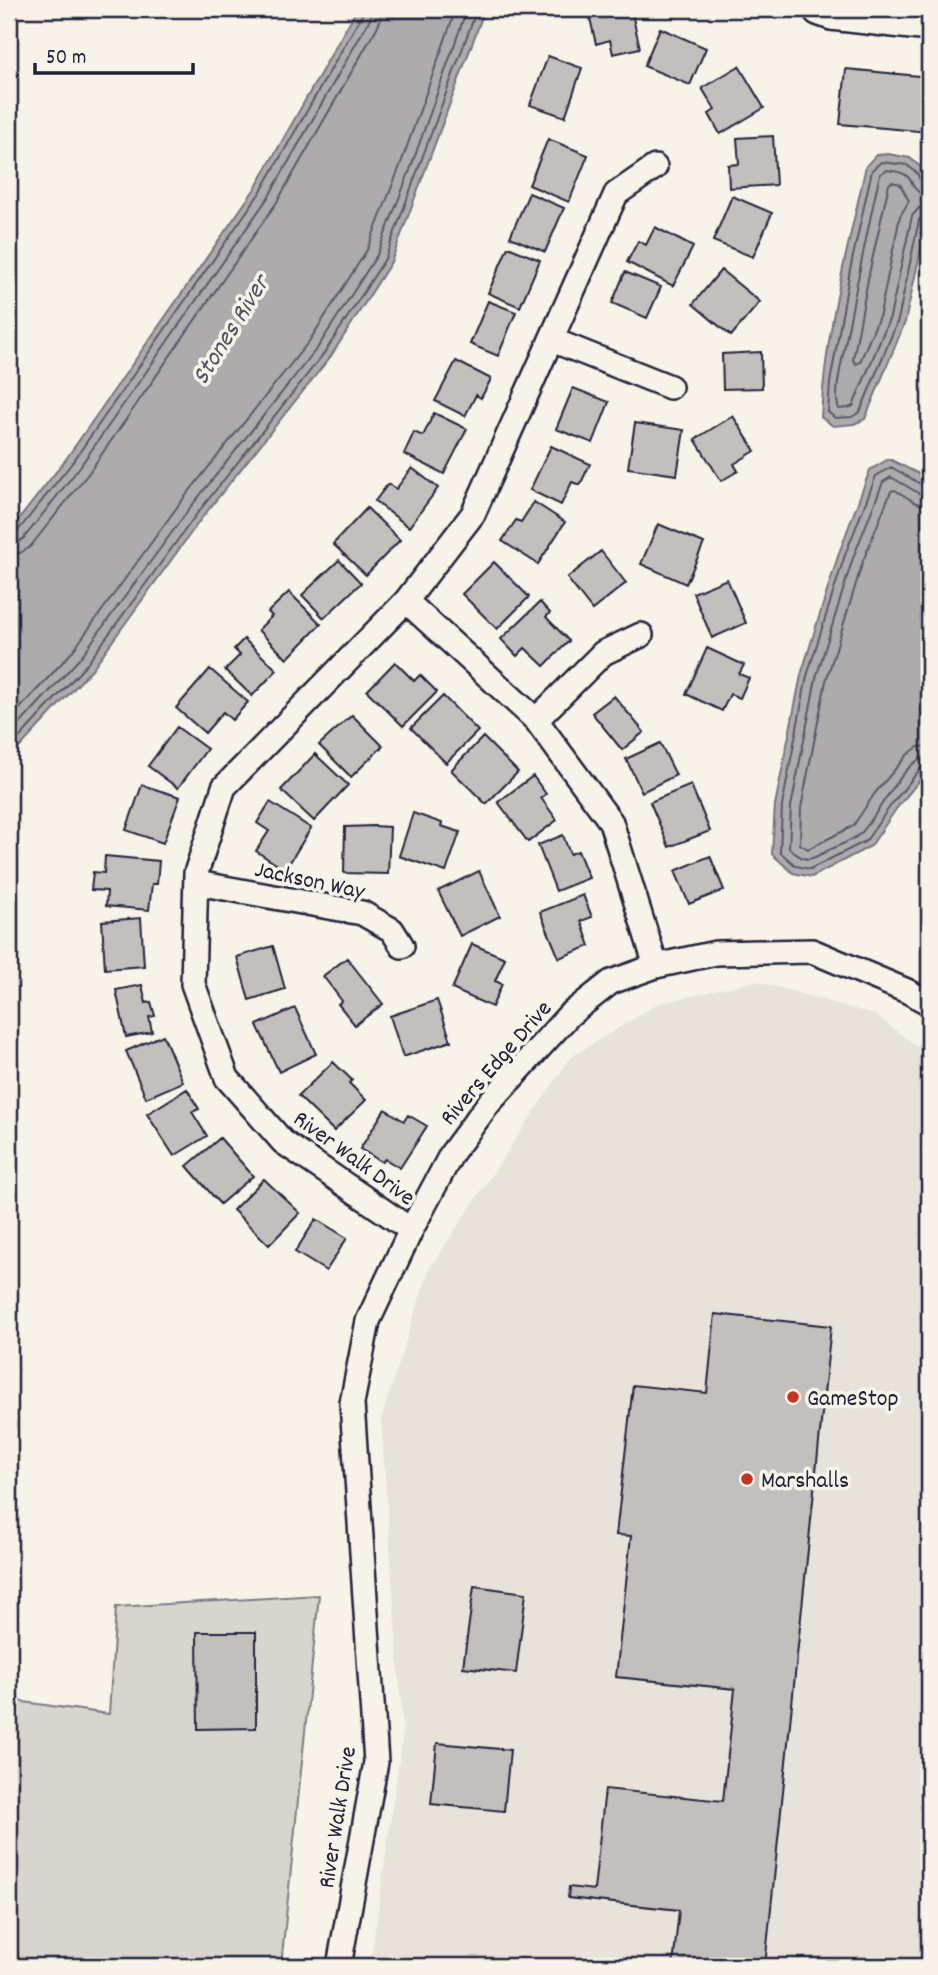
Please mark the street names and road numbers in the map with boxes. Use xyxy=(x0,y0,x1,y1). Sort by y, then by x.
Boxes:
street label: Jackson Way xyxy=(251,854,369,910)
street label: Rivers Edge Drive xyxy=(433,994,561,1134)
street label: River Walk Drive xyxy=(285,1104,421,1215)
street label: River Walk Drive xyxy=(311,1744,367,1891)

